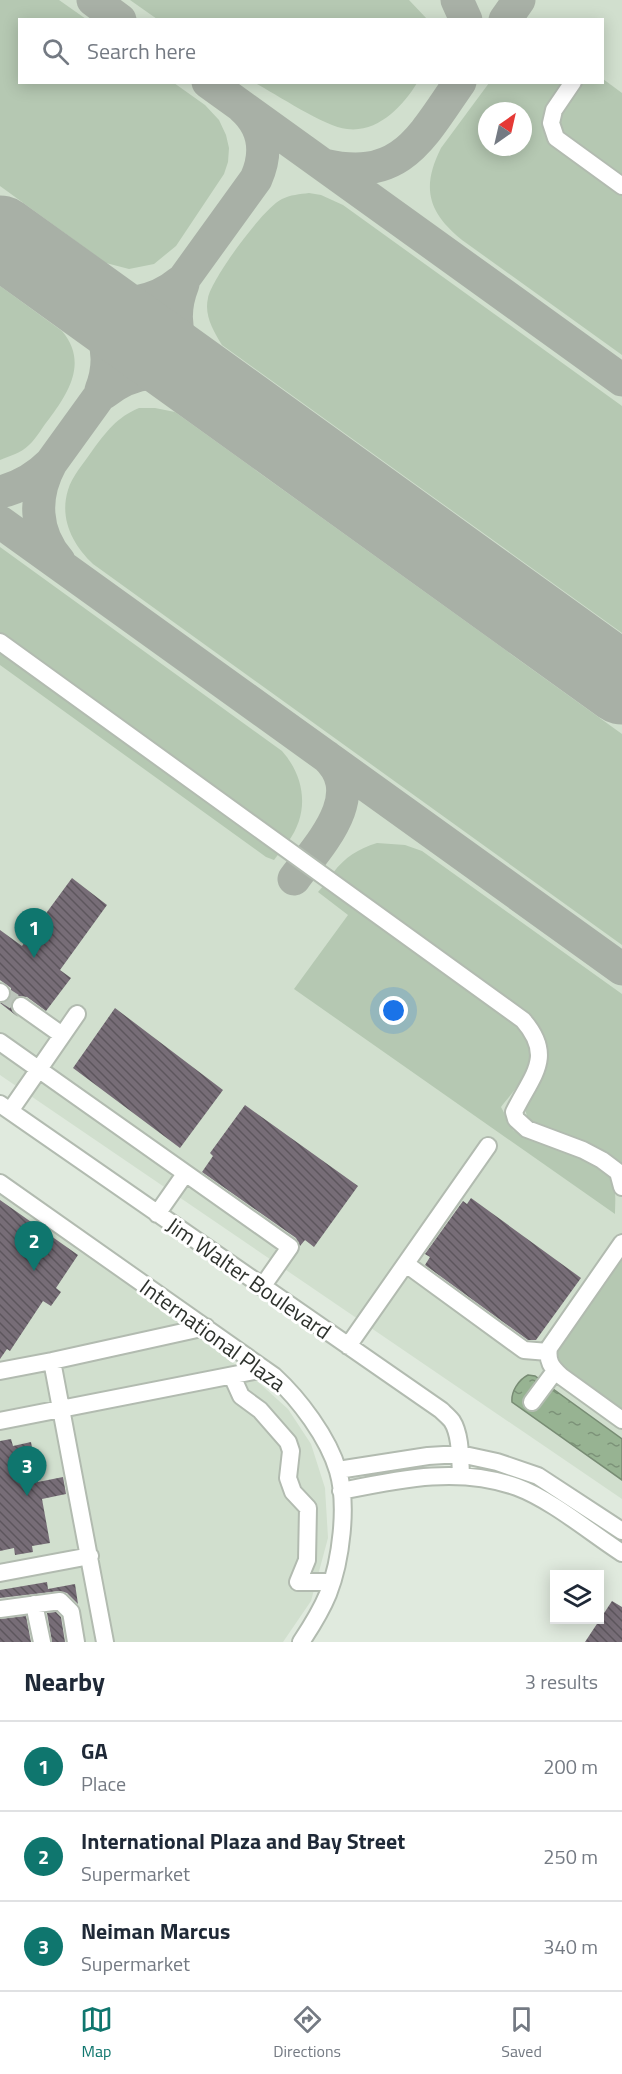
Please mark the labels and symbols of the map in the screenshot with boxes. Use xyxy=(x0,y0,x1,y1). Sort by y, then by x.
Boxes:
north arrow xyxy=(478,102,532,156)
pin: 1 xyxy=(15,908,54,958)
your location xyxy=(379,996,408,1025)
street label: Jim Walter Boulevard xyxy=(160,1208,338,1348)
pin: 2 xyxy=(15,1222,54,1271)
street label: International Plaza xyxy=(133,1270,293,1400)
pin: 3 xyxy=(8,1446,46,1496)

